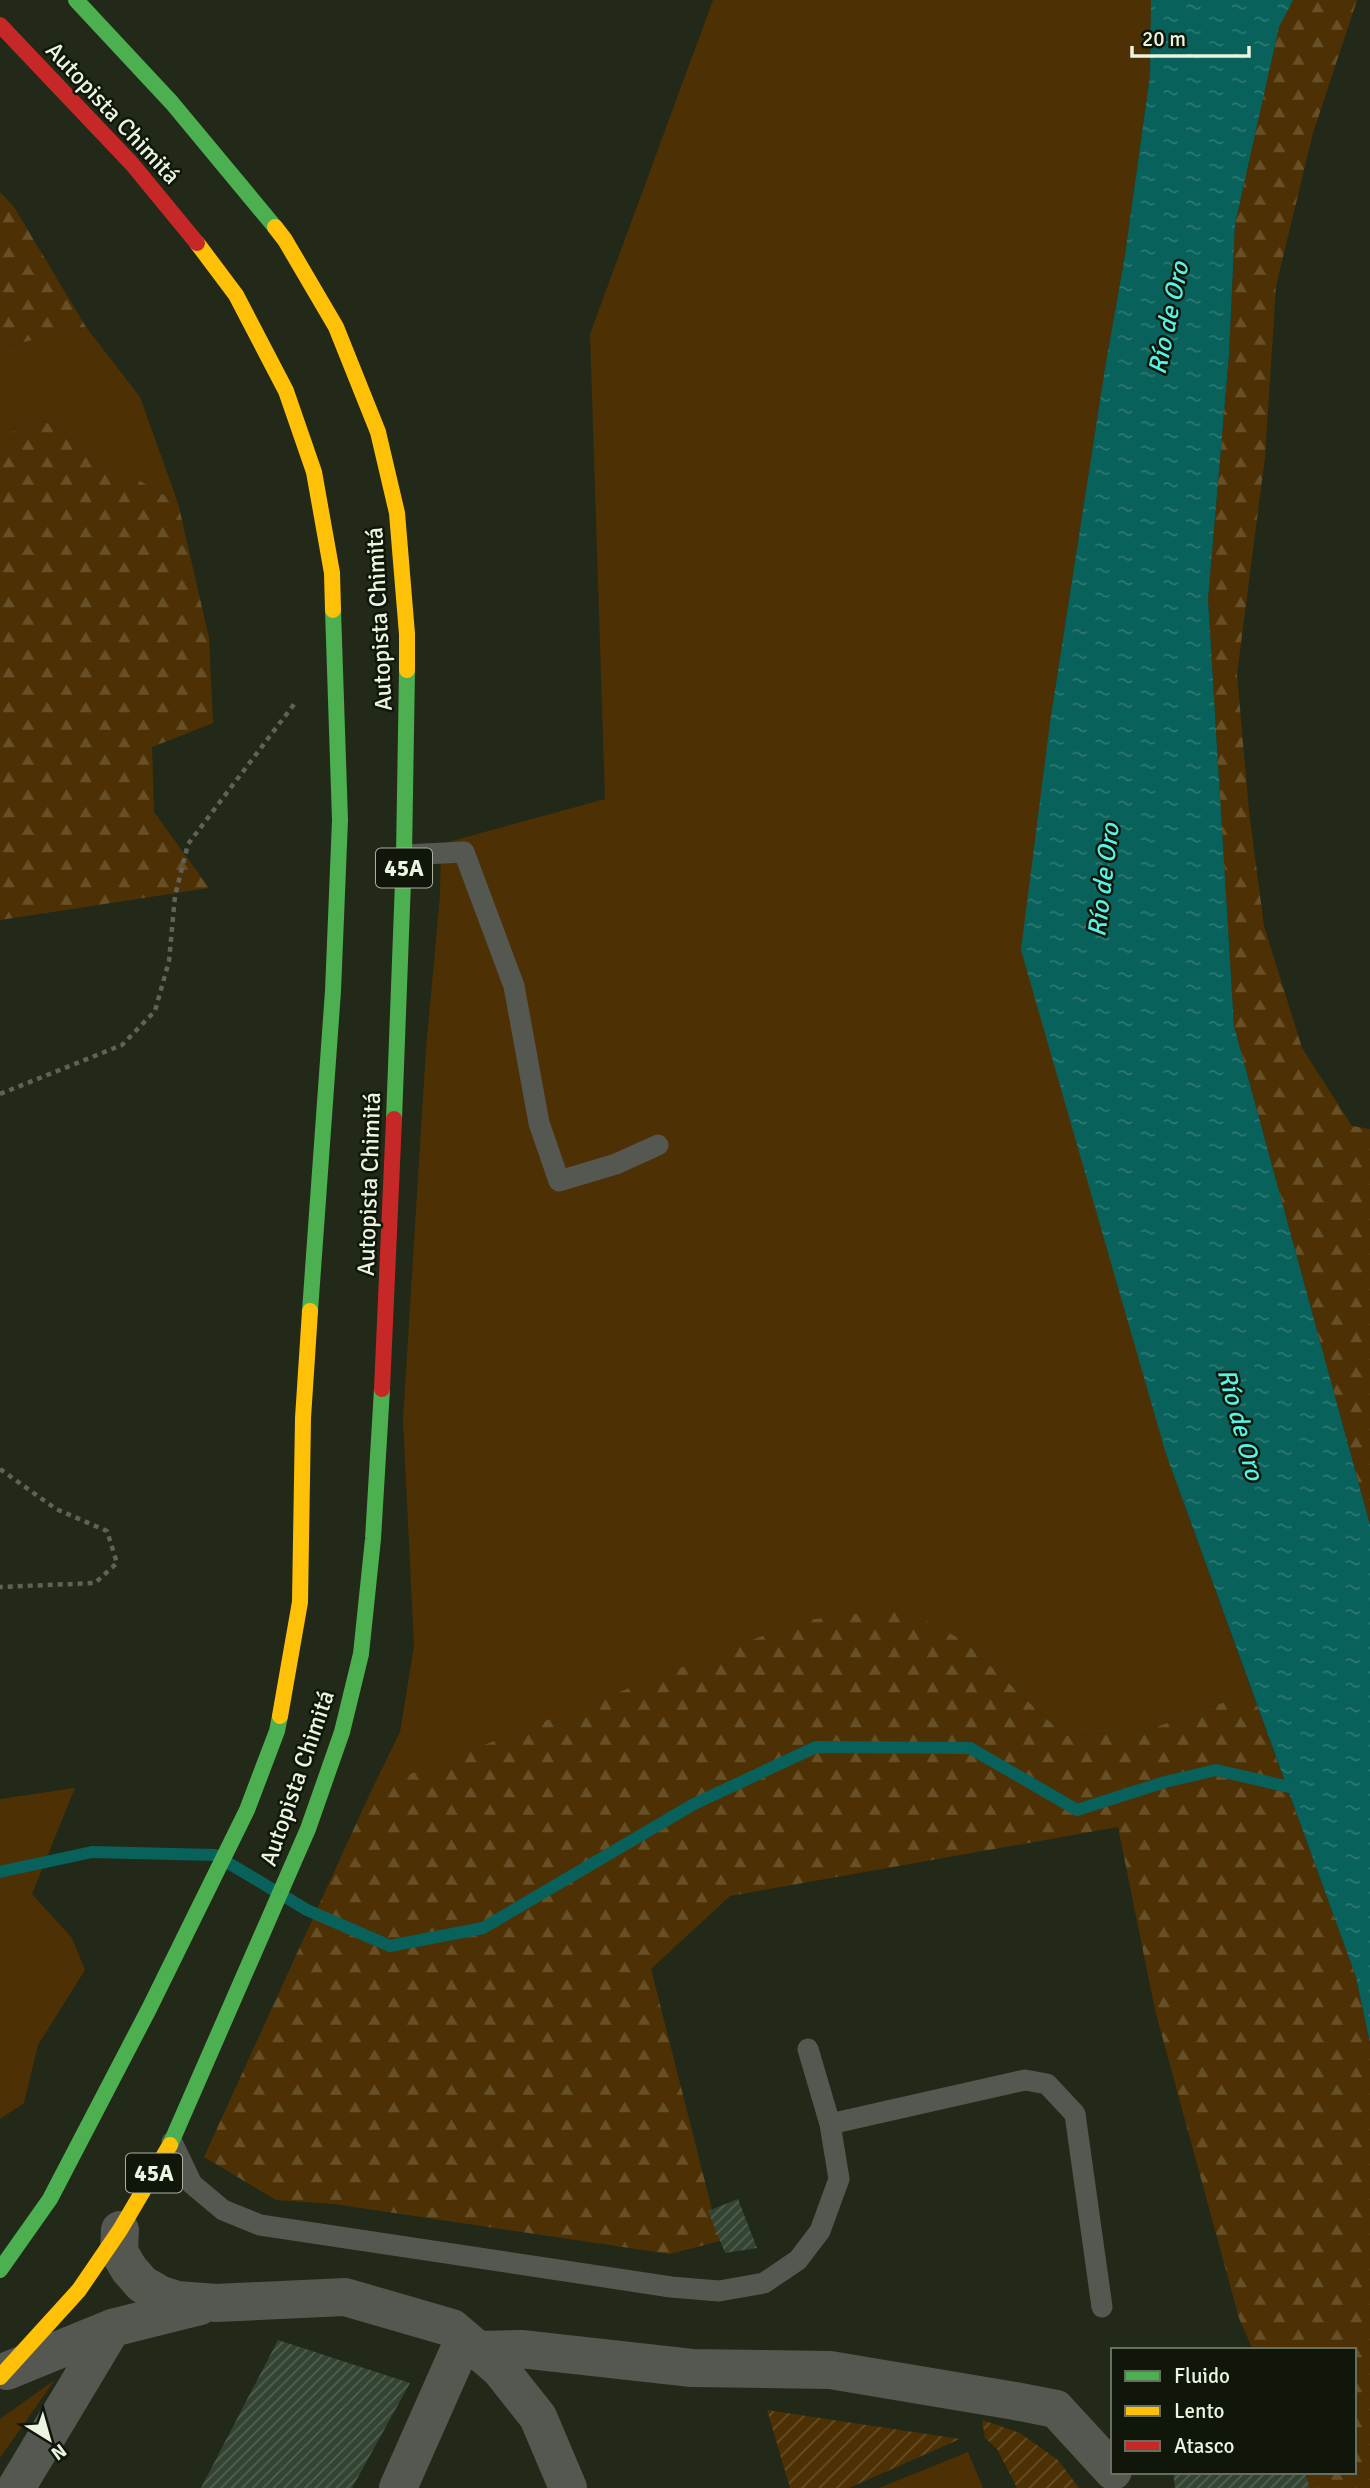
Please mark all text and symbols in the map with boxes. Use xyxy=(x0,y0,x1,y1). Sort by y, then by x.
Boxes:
scale bar xyxy=(1132,14,1249,58)
text: 20 m xyxy=(1142,26,1186,52)
street label: Autopista Chimitá xyxy=(39,36,187,190)
water label: Río de Oro xyxy=(1141,258,1197,377)
street label: Autopista Chimitá xyxy=(359,526,399,712)
water label: Río de Oro xyxy=(1081,820,1127,939)
road number: 45A xyxy=(376,848,432,888)
street label: Autopista Chimitá xyxy=(351,1092,387,1276)
water label: Río de Oro xyxy=(1210,1365,1271,1485)
street label: Autopista Chimitá xyxy=(253,1686,341,1870)
road number: 45A xyxy=(126,2154,182,2192)
legend xyxy=(1111,2348,1356,2474)
text: Fluido xyxy=(1174,2363,1230,2389)
text: Lento xyxy=(1174,2398,1224,2424)
north arrow xyxy=(14,2404,84,2474)
text: Atasco xyxy=(1174,2433,1234,2459)
text: N xyxy=(46,2438,71,2465)

